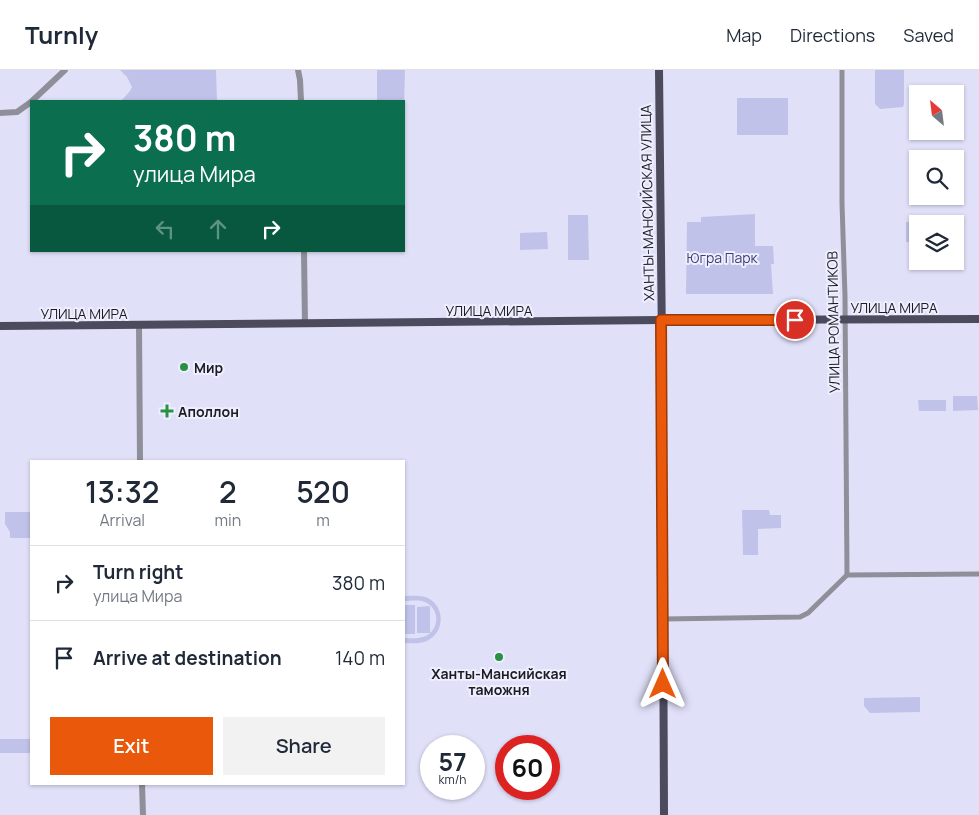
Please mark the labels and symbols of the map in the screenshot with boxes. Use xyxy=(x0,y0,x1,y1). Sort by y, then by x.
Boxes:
north arrow xyxy=(909,85,964,140)
street label: ХАНТЫ-МАНСИЙСКАЯ УЛИЦА xyxy=(636,105,658,301)
park label: Югра Парк xyxy=(687,248,759,267)
street label: УЛИЦА РОМАНТИКОВ xyxy=(822,250,844,393)
street label: УЛИЦА МИРА xyxy=(850,298,938,317)
pin xyxy=(774,299,816,341)
street label: УЛИЦА МИРА xyxy=(445,301,533,320)
street label: УЛИЦА МИРА xyxy=(40,304,128,323)
place label: Мир xyxy=(194,358,223,377)
marker: Мир xyxy=(178,361,190,373)
place label: Аполлон xyxy=(178,402,239,421)
marker: Аполлон xyxy=(160,404,174,418)
marker: Ханты-Мансийская таможня xyxy=(493,651,505,663)
position arrow xyxy=(636,657,688,709)
place label: Ханты-Мансийская таможня xyxy=(431,664,567,699)
speed limit sign: 60 xyxy=(495,735,560,800)

